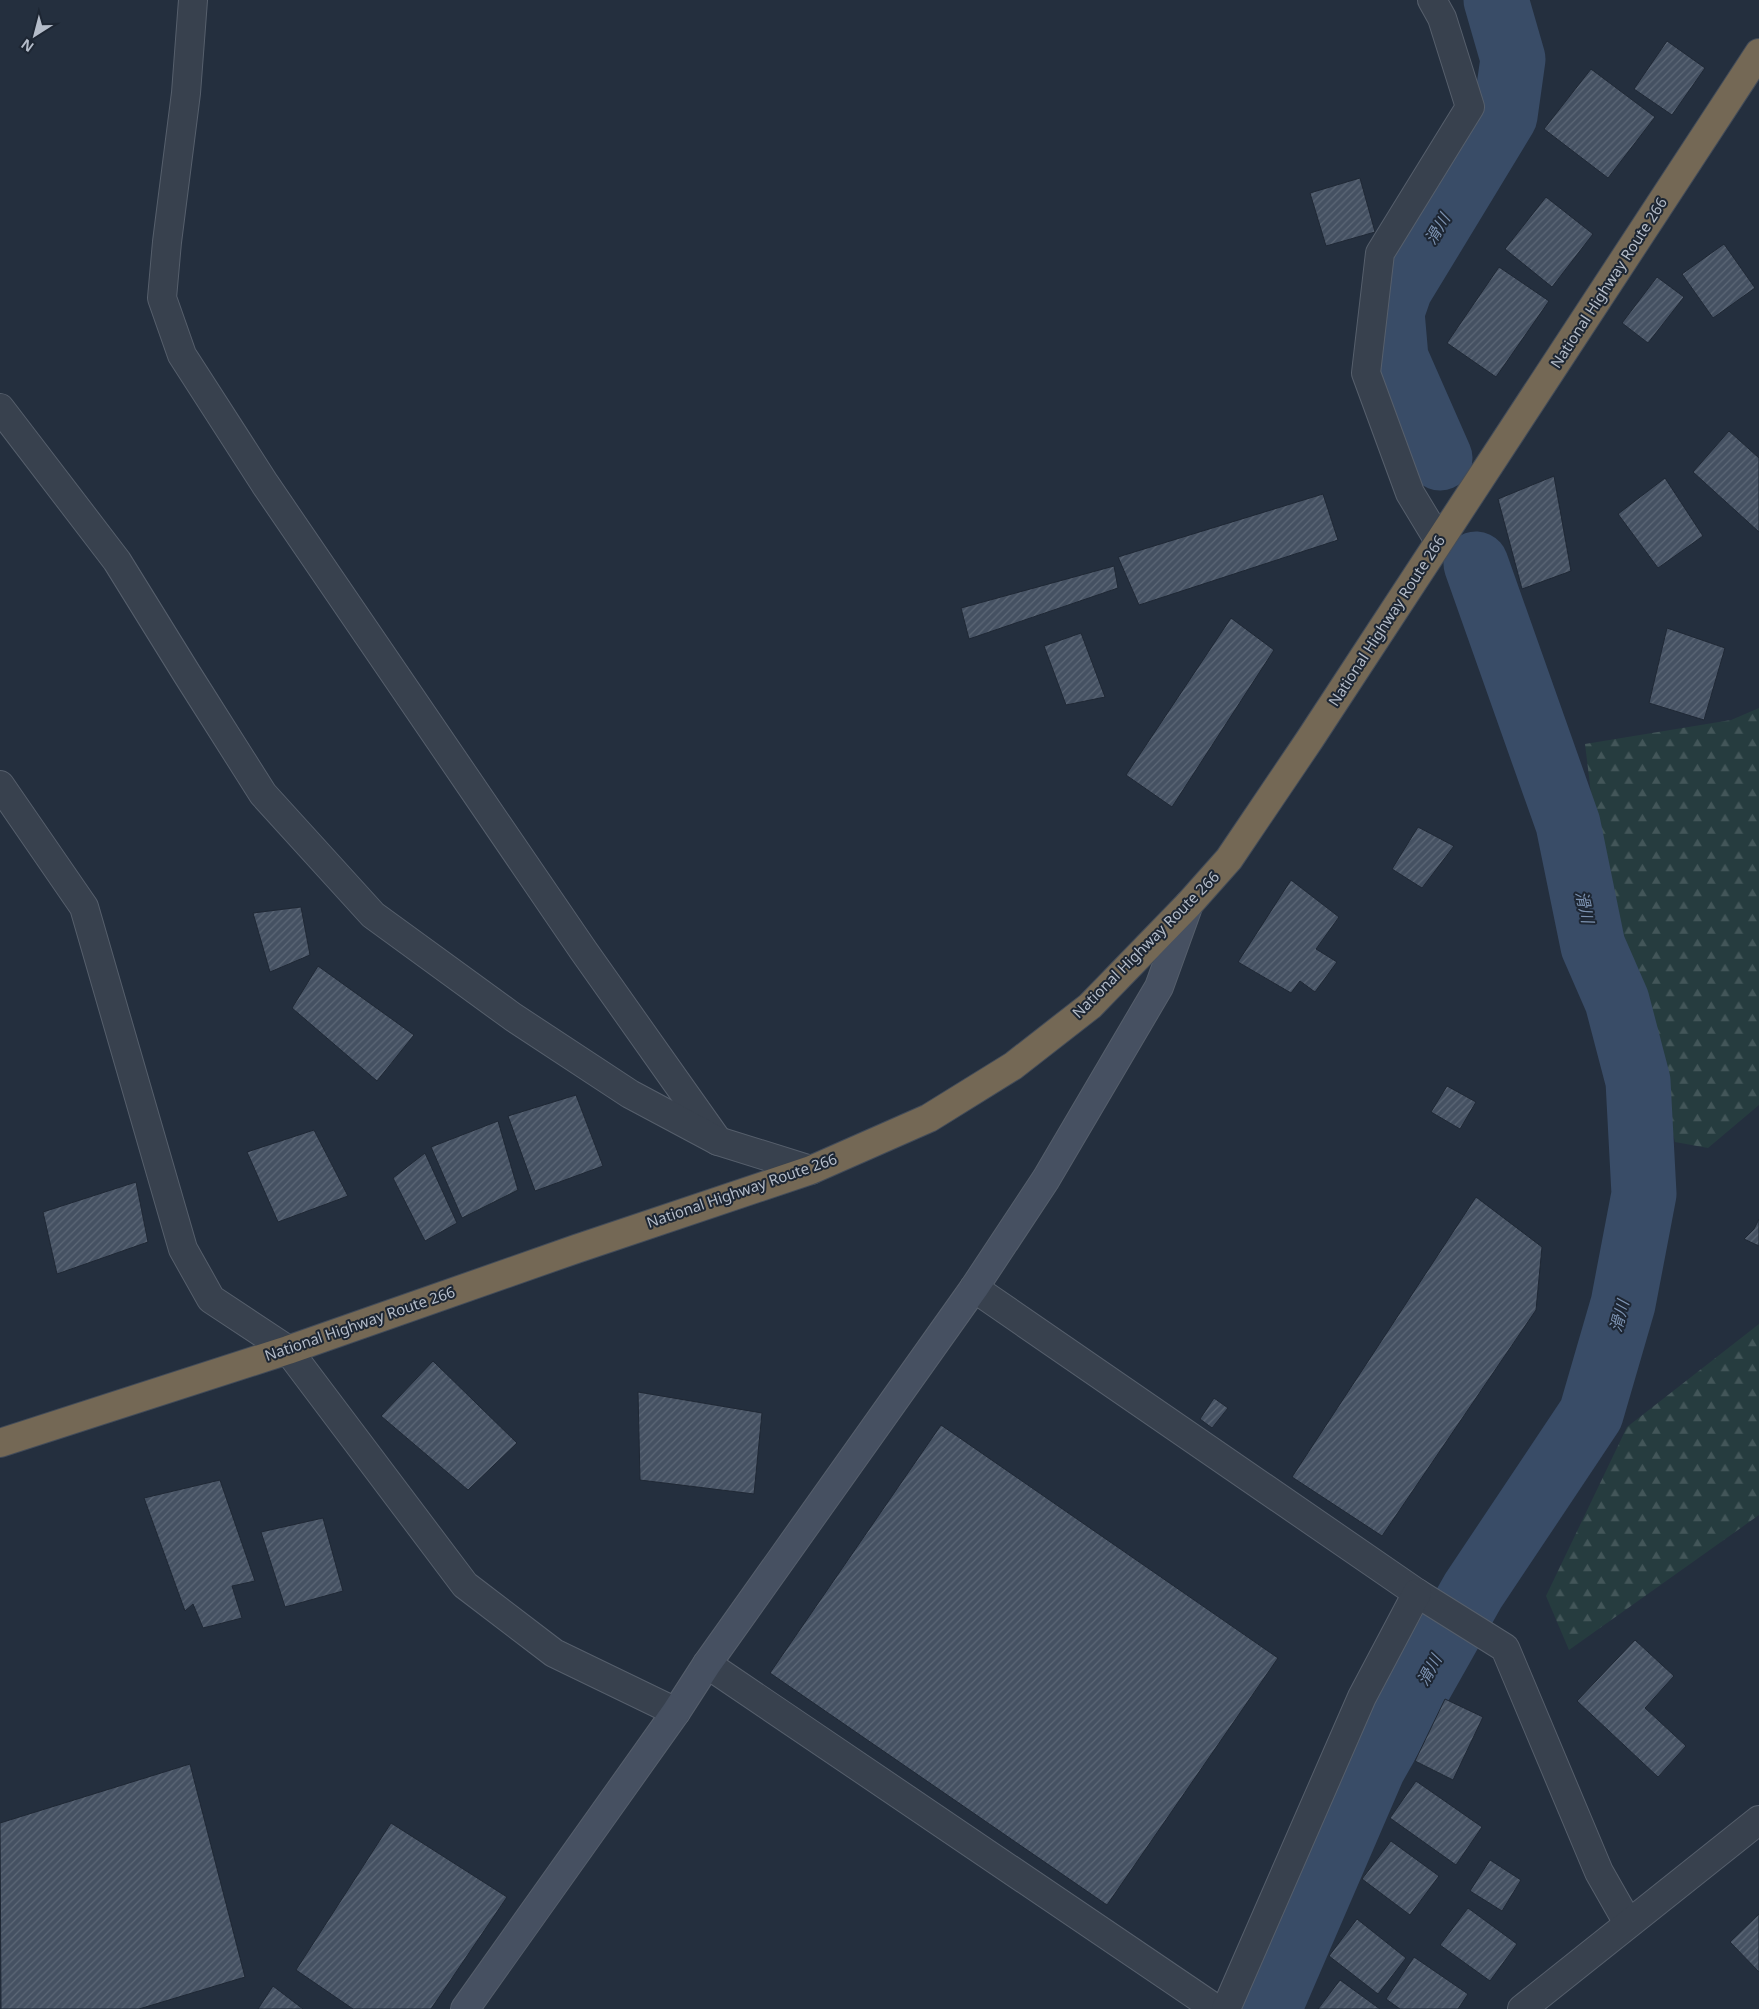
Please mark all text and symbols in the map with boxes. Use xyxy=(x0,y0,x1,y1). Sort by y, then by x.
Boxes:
north arrow xyxy=(10,10,60,60)
text: N xyxy=(17,35,37,57)
street label: National Highway Route 266 xyxy=(1545,193,1671,372)
water label: 滑川 xyxy=(1419,208,1456,248)
street label: National Highway Route 266 xyxy=(1323,531,1449,710)
street label: National Highway Route 266 xyxy=(1067,866,1223,1022)
water label: 滑川 xyxy=(1571,889,1600,927)
street label: National Highway Route 266 xyxy=(644,1148,840,1232)
street label: National Highway Route 266 xyxy=(262,1281,458,1365)
water label: 滑川 xyxy=(1604,1296,1634,1334)
water label: 滑川 xyxy=(1412,1649,1447,1689)

